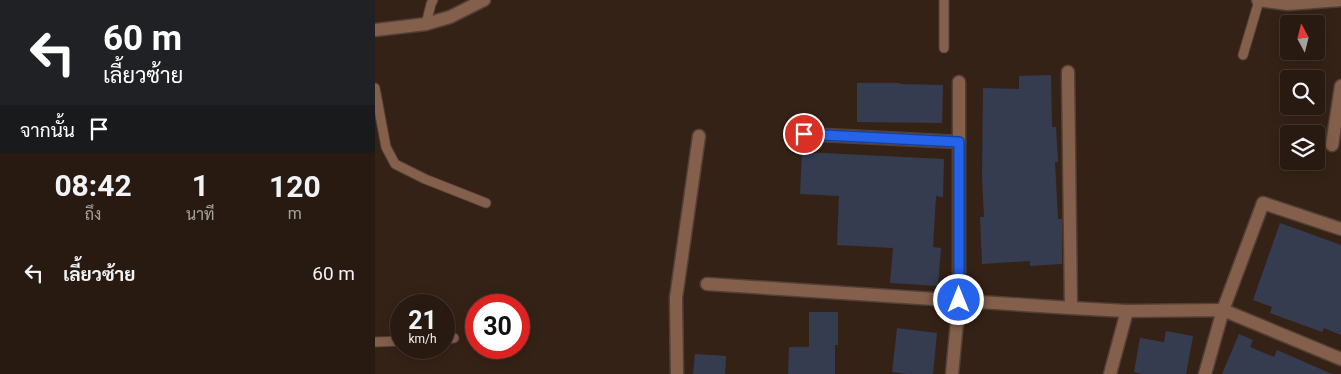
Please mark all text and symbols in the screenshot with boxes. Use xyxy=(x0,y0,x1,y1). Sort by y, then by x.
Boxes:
north arrow xyxy=(1280,15,1325,60)
map controls xyxy=(1280,15,1325,170)
text: 60 m xyxy=(103,18,182,59)
icon: left xyxy=(20,20,85,85)
text: เลี้ยวซ้าย xyxy=(103,63,183,88)
button: search xyxy=(1280,70,1325,115)
pin xyxy=(783,113,825,155)
icon: arrive xyxy=(85,115,113,143)
text: จากนั้น xyxy=(20,119,75,142)
icon: arrive xyxy=(790,120,818,148)
button: layers xyxy=(1280,125,1325,170)
text: 08:42 xyxy=(54,168,132,203)
text: 1 xyxy=(192,168,209,203)
text: 120 xyxy=(269,169,321,204)
text: m xyxy=(288,204,302,223)
text: ถึง xyxy=(85,205,101,224)
text: นาที xyxy=(186,205,215,224)
icon: left xyxy=(20,259,48,287)
text: 60 m xyxy=(312,262,355,285)
text: เลี้ยวซ้าย xyxy=(63,263,135,286)
position arrow xyxy=(932,273,984,325)
speed limit sign: 30 xyxy=(465,294,530,359)
text: 21 xyxy=(408,306,437,335)
text: km/h xyxy=(408,332,437,346)

